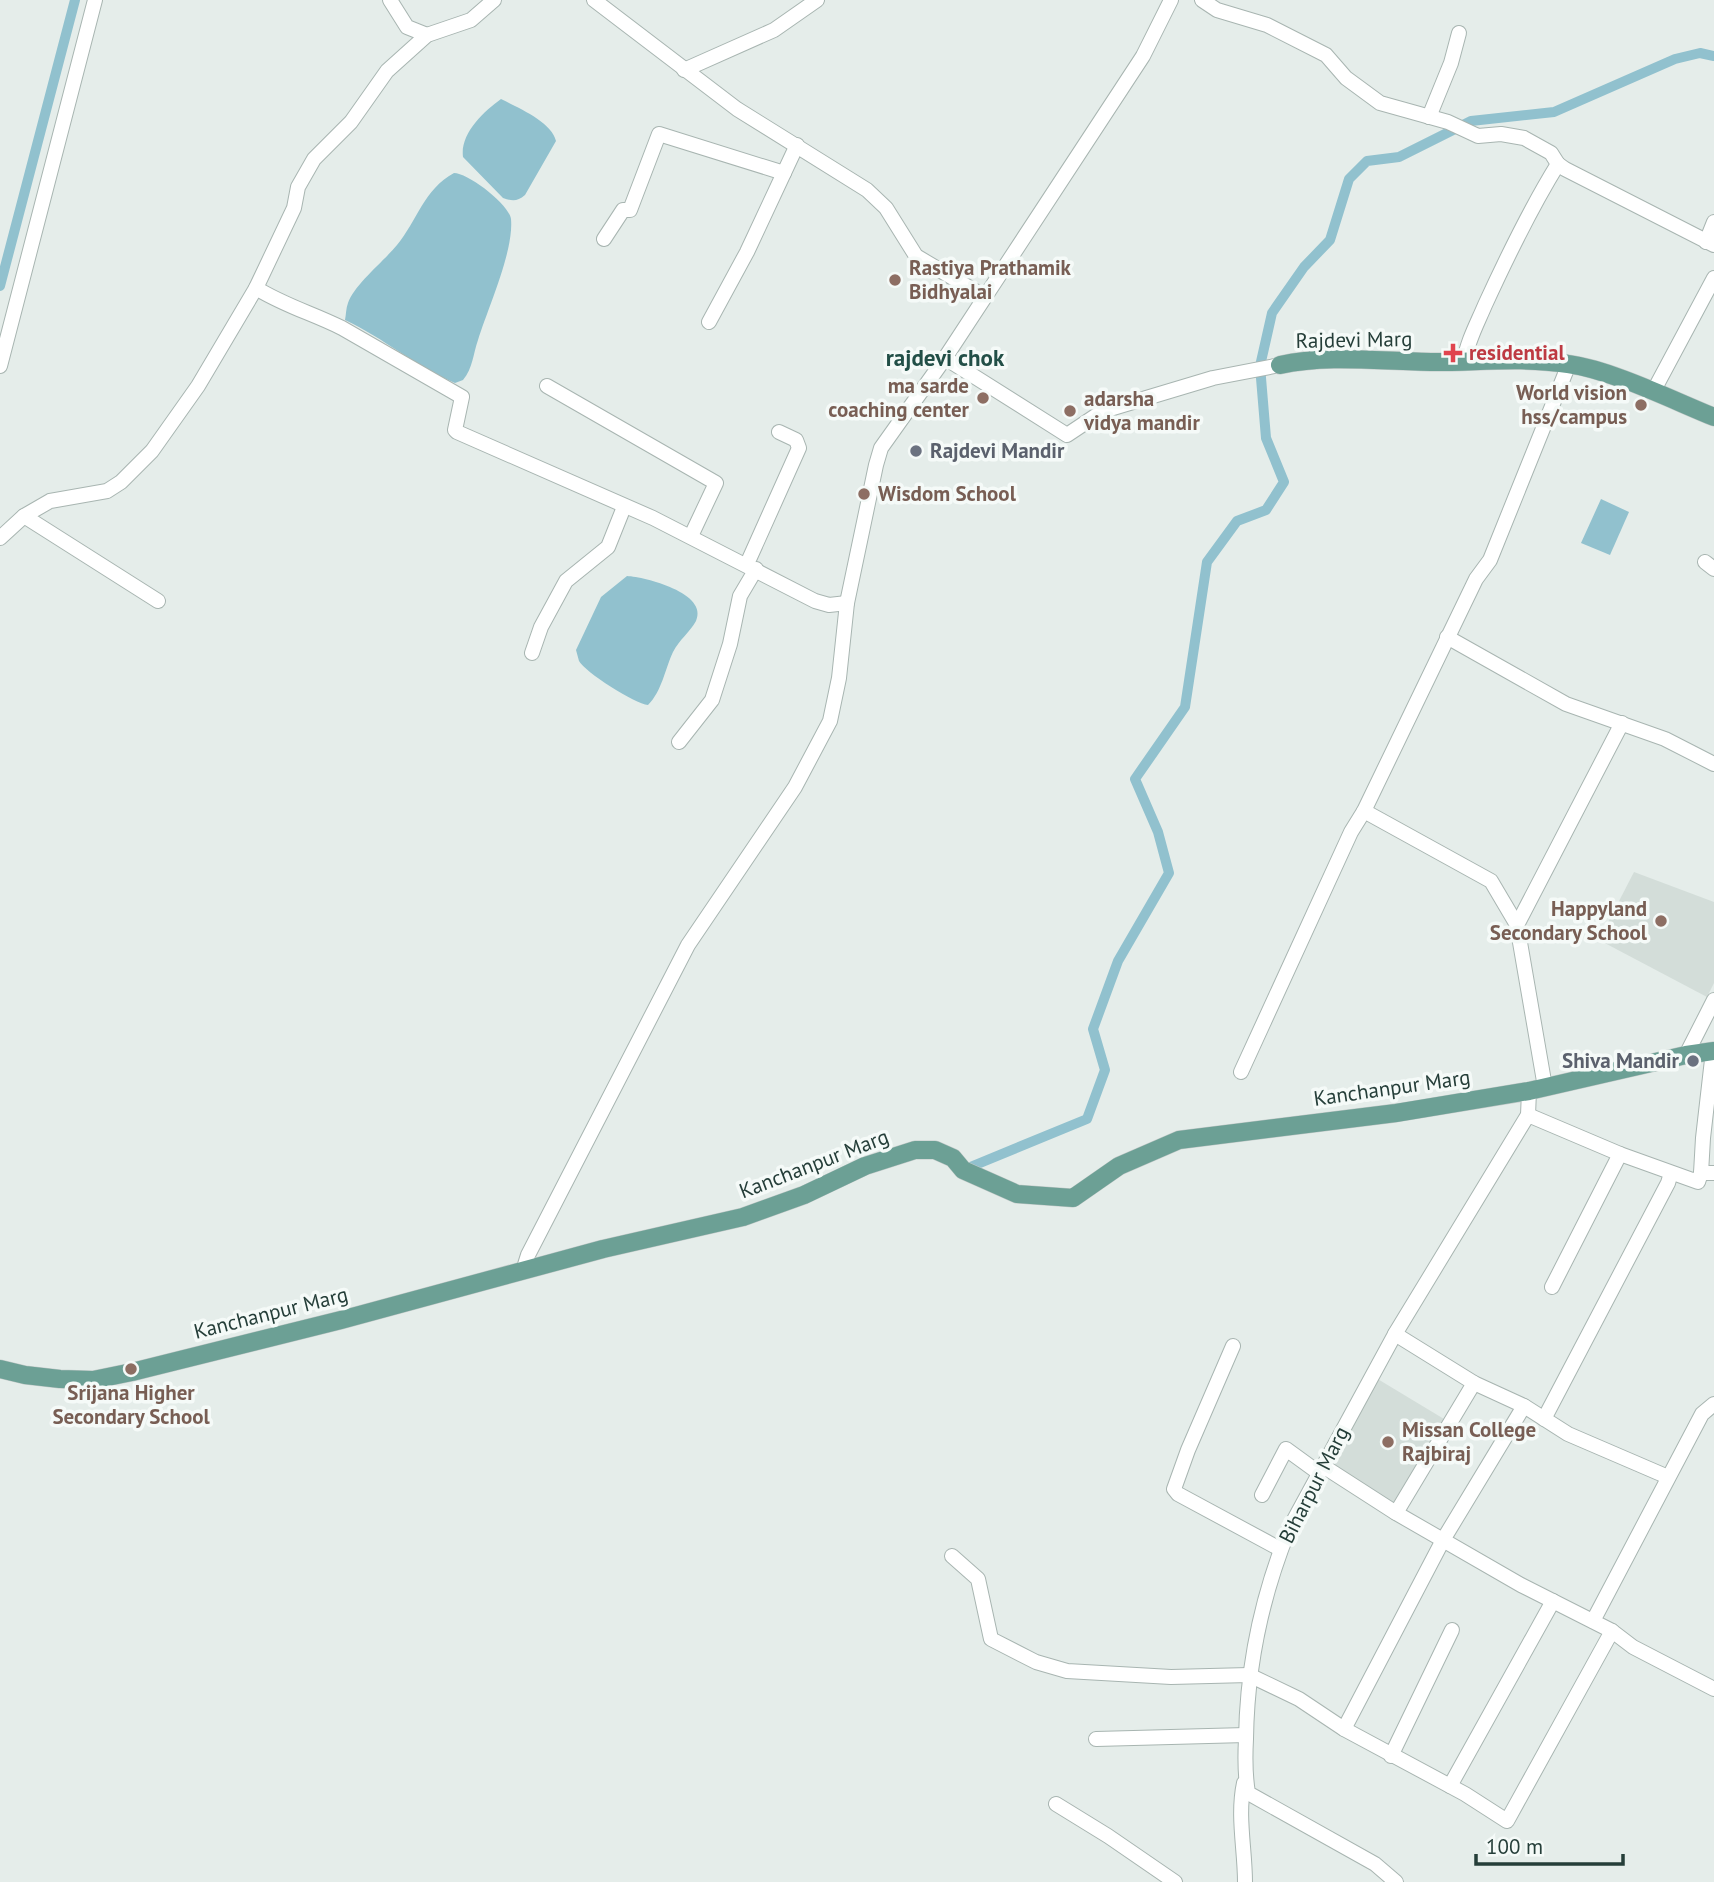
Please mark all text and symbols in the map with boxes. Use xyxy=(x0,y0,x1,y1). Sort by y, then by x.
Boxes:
place label: Rastiya Prathamik Bidhyalai xyxy=(909,254,1072,305)
marker: Rastiya Prathamik Bidhyalai xyxy=(887,272,903,288)
street label: Rajdevi Marg xyxy=(1295,325,1413,354)
place label: residential xyxy=(1469,339,1565,366)
district label: rajdevi chok xyxy=(886,343,1005,372)
marker: residential xyxy=(1443,343,1463,363)
place label: ma sarde coaching center xyxy=(828,372,970,423)
place label: World vision hss/campus xyxy=(1516,379,1627,430)
place label: adarsha vidya mandir xyxy=(1083,385,1200,436)
marker: ma sarde coaching center xyxy=(975,390,991,406)
marker: World vision hss/campus xyxy=(1633,397,1649,413)
marker: adarsha vidya mandir xyxy=(1062,403,1078,419)
place label: Rajdevi Mandir xyxy=(930,437,1065,464)
marker: Rajdevi Mandir xyxy=(908,443,924,459)
place label: Wisdom School xyxy=(878,480,1017,507)
marker: Wisdom School xyxy=(856,486,872,502)
place label: Happyland Secondary School xyxy=(1490,895,1648,946)
marker: Happyland Secondary School xyxy=(1653,913,1669,929)
place label: Shiva Mandir xyxy=(1562,1047,1680,1074)
marker: Shiva Mandir xyxy=(1685,1053,1701,1069)
street label: Kanchanpur Marg xyxy=(1312,1063,1472,1112)
street label: Kanchanpur Marg xyxy=(735,1123,892,1204)
street label: Kanchanpur Marg xyxy=(191,1280,351,1345)
marker: Srijana Higher Secondary School xyxy=(123,1361,139,1377)
place label: Srijana Higher Secondary School xyxy=(52,1379,210,1430)
place label: Missan College Rajbiraj xyxy=(1402,1416,1536,1467)
street label: Biharpur Marg xyxy=(1273,1422,1355,1548)
marker: Missan College Rajbiraj xyxy=(1380,1434,1396,1450)
scale bar xyxy=(1476,1822,1623,1866)
text: 100 m xyxy=(1486,1833,1543,1860)

